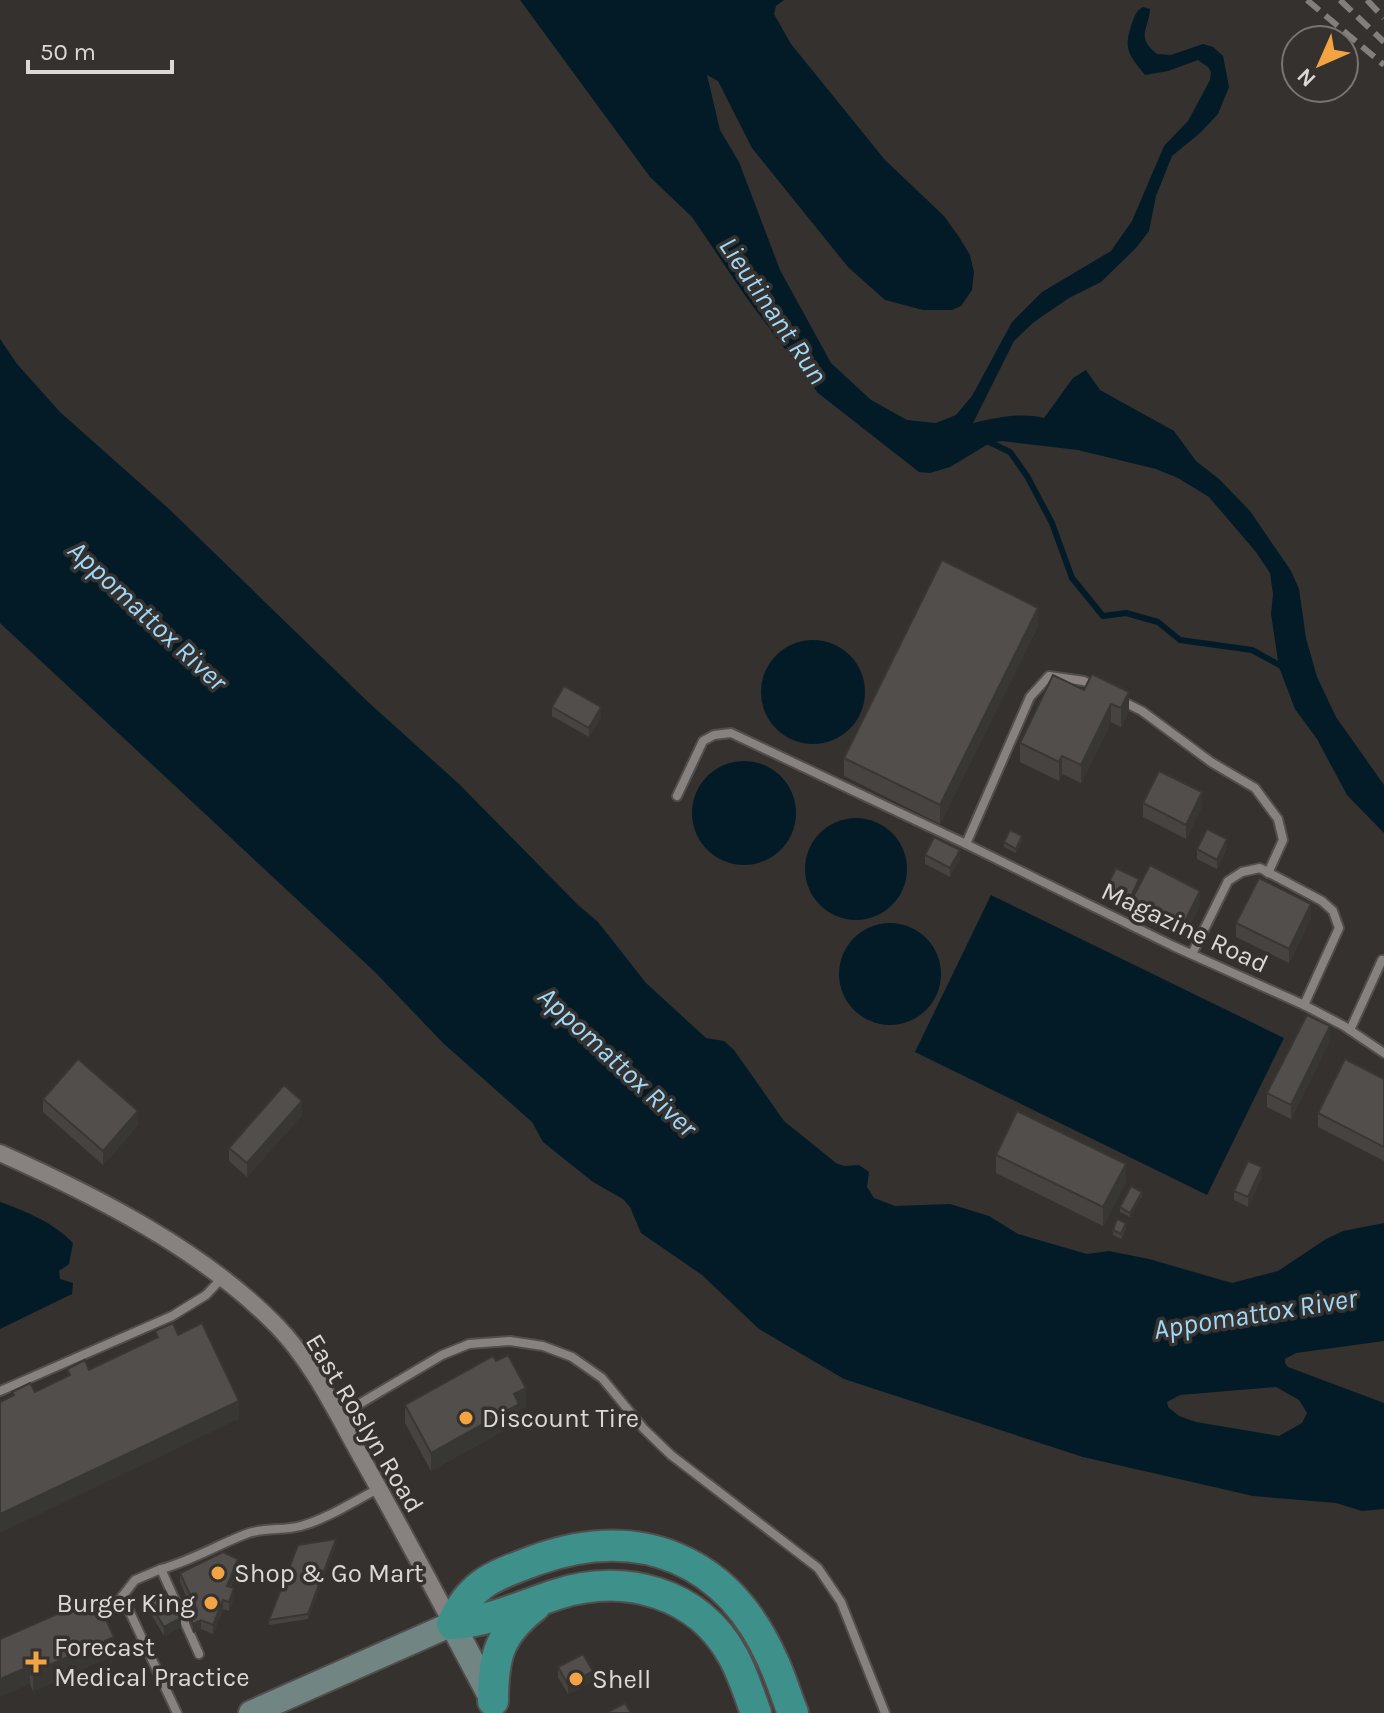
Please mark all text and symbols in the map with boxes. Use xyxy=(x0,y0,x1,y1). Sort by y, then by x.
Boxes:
scale bar xyxy=(28,24,172,74)
north arrow xyxy=(1280,24,1360,104)
text: 50 m xyxy=(40,38,96,66)
text: N xyxy=(1292,63,1321,92)
water label: Lieutinant Run xyxy=(712,230,835,390)
water label: Appomattox River xyxy=(61,533,235,699)
street label: Magazine Road xyxy=(1096,875,1273,980)
water label: Appomattox River xyxy=(531,979,705,1145)
water label: Appomattox River xyxy=(1151,1281,1361,1346)
street label: East Roslyn Road xyxy=(299,1328,430,1518)
place label: Discount Tire xyxy=(482,1403,639,1434)
marker: Discount Tire xyxy=(457,1409,475,1427)
place label: Shop & Go Mart xyxy=(234,1558,424,1589)
marker: Shop & Go Mart xyxy=(209,1564,227,1582)
place label: Burger King xyxy=(57,1588,195,1619)
marker: Burger King xyxy=(202,1594,220,1612)
place label: Forecast Medical Practice xyxy=(54,1632,250,1693)
marker: Forecast Medical Practice xyxy=(25,1651,47,1673)
place label: Shell xyxy=(592,1664,651,1695)
marker: Shell xyxy=(567,1670,585,1688)

